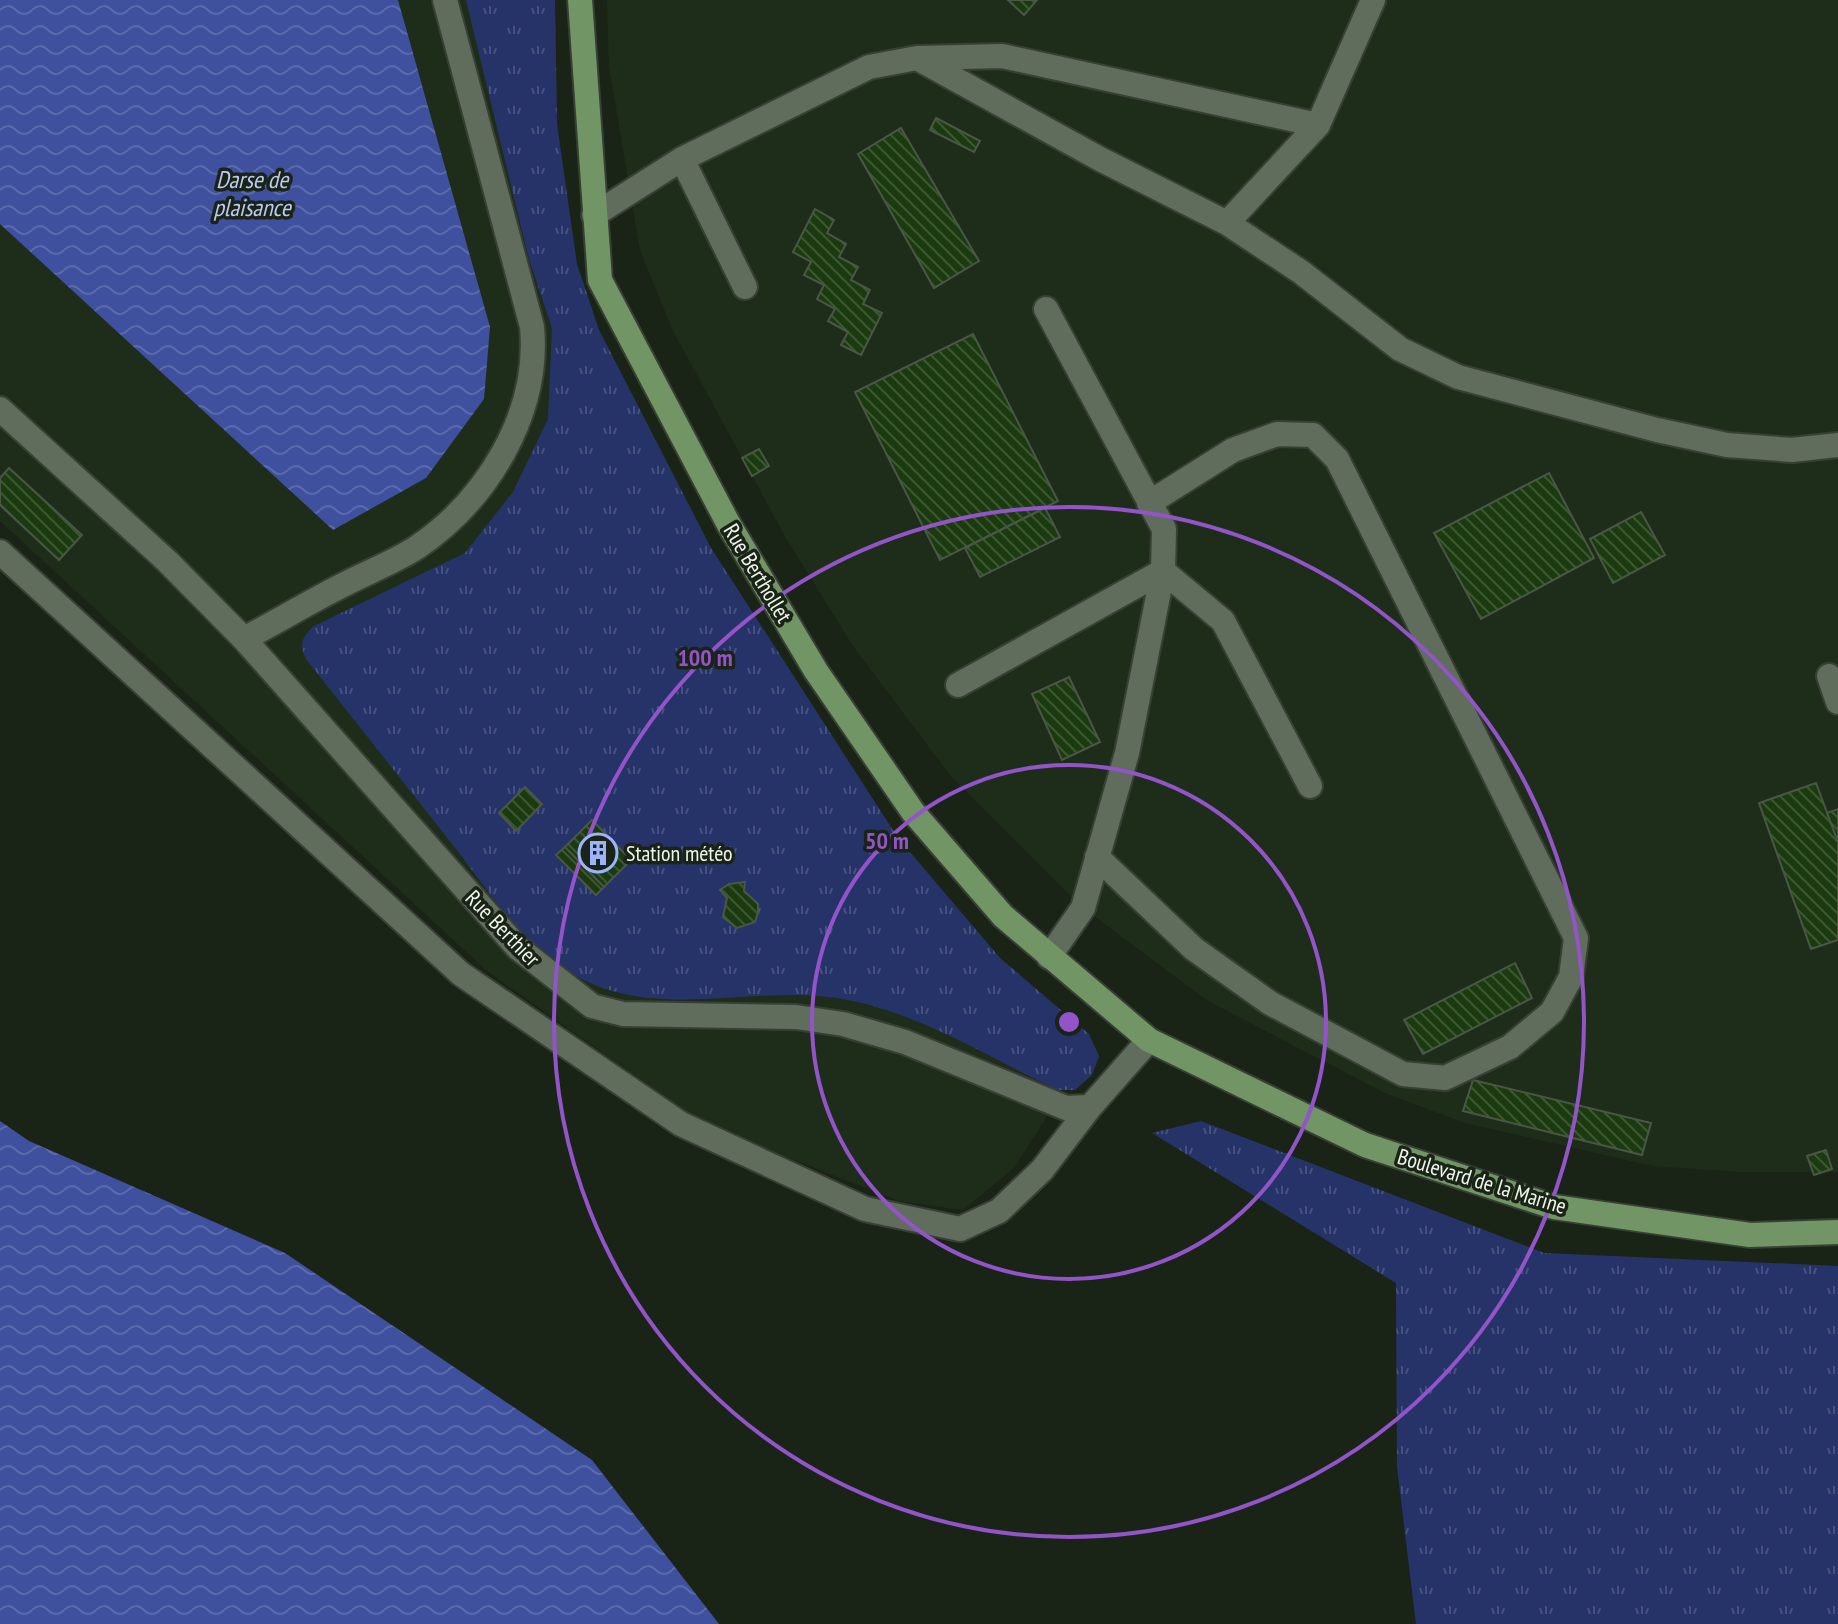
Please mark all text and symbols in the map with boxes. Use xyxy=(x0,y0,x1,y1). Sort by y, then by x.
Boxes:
water label: Darse de plaisance xyxy=(213,164,293,223)
street label: Rue Berthollet xyxy=(718,518,798,628)
text: 100 m xyxy=(677,642,733,673)
text: 50 m xyxy=(865,825,909,856)
building icon: Station météo xyxy=(577,832,619,874)
place label: Station météo xyxy=(626,839,733,867)
street label: Rue Berthier xyxy=(460,884,546,972)
centre of rings xyxy=(1055,1008,1083,1036)
street label: Boulevard de la Marine xyxy=(1394,1142,1570,1220)

